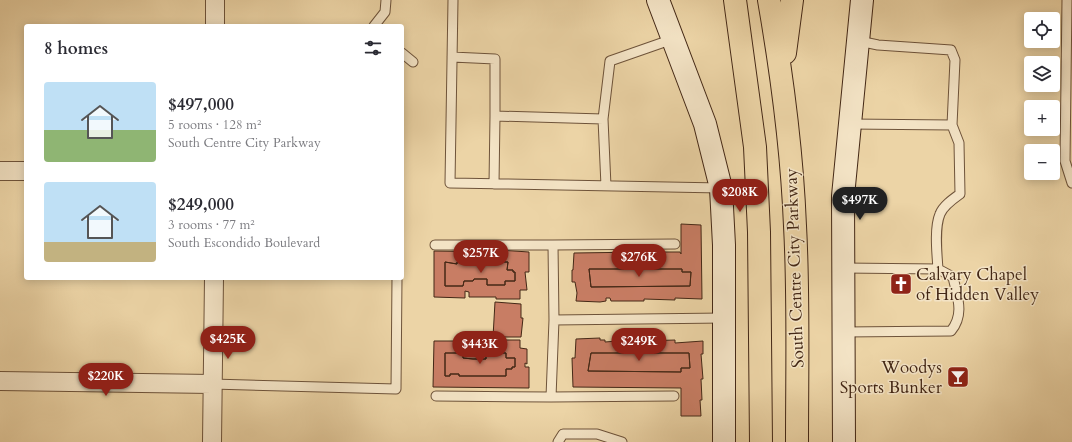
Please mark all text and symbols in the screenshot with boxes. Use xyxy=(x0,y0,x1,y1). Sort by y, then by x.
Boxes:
map controls xyxy=(1024,12,1060,180)
button: locate xyxy=(1024,12,1060,48)
text: 8 homes xyxy=(44,37,108,60)
icon: filters xyxy=(362,37,384,59)
button: layers xyxy=(1024,56,1060,92)
text: $497,000 xyxy=(168,93,234,116)
icon: home xyxy=(76,98,124,146)
button: + xyxy=(1024,100,1060,136)
text: 5 rooms · 128 m² xyxy=(168,116,261,134)
text: South Centre City Parkway xyxy=(168,134,321,152)
button: − xyxy=(1024,144,1060,180)
street label: South Centre City Parkway xyxy=(780,168,809,368)
pin: $208K xyxy=(712,179,768,213)
text: $208K xyxy=(721,183,759,201)
pin: $497K xyxy=(832,187,888,221)
text: $497K xyxy=(841,191,879,209)
text: $249,000 xyxy=(168,193,234,216)
icon: home xyxy=(76,198,124,246)
text: 3 rooms · 77 m² xyxy=(168,216,255,234)
text: South Escondido Boulevard xyxy=(168,234,320,252)
pin: $257K xyxy=(453,240,509,274)
text: $257K xyxy=(462,244,500,262)
pin: $276K xyxy=(611,244,667,278)
text: $276K xyxy=(620,248,658,266)
place label: Calvary Chapel of Hidden Valley xyxy=(916,263,1039,306)
church icon: Calvary Chapel of Hidden Valley xyxy=(888,271,914,297)
pin: $425K xyxy=(200,326,256,360)
pin: $249K xyxy=(611,328,667,362)
text: $425K xyxy=(209,330,247,348)
pin: $443K xyxy=(452,331,508,365)
text: $249K xyxy=(620,332,658,350)
text: $443K xyxy=(461,335,499,353)
place label: Woodys Sports Bunker xyxy=(840,356,943,399)
pin: $220K xyxy=(78,363,134,397)
bar icon: Woodys Sports Bunker xyxy=(945,364,971,390)
text: $220K xyxy=(87,367,125,385)

